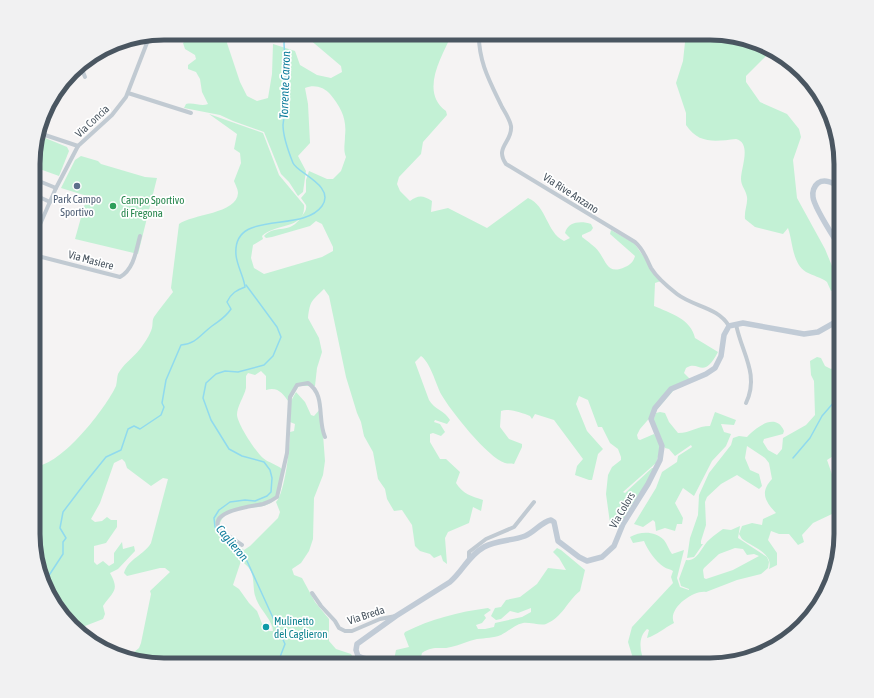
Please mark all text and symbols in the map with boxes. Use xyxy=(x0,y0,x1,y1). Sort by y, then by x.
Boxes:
water label: Torrente Carron xyxy=(277,51,293,119)
street label: Via Concia xyxy=(73,102,111,140)
street label: Via Rive Anzano xyxy=(541,171,601,215)
marker: Park Campo Sportivo xyxy=(72,181,82,191)
place label: Park Campo Sportivo xyxy=(53,193,101,218)
place label: Campo Sportivo di Fregona xyxy=(121,194,184,219)
marker: Campo Sportivo di Fregona xyxy=(108,201,118,211)
street label: Via Masiere xyxy=(67,248,115,272)
street label: Via Colors xyxy=(607,490,637,530)
water label: Caglieron xyxy=(213,522,251,564)
street label: Via Breda xyxy=(346,603,386,627)
place label: Mulinetto del Caglieron xyxy=(274,615,328,640)
marker: Mulinetto del Caglieron xyxy=(261,622,271,632)

